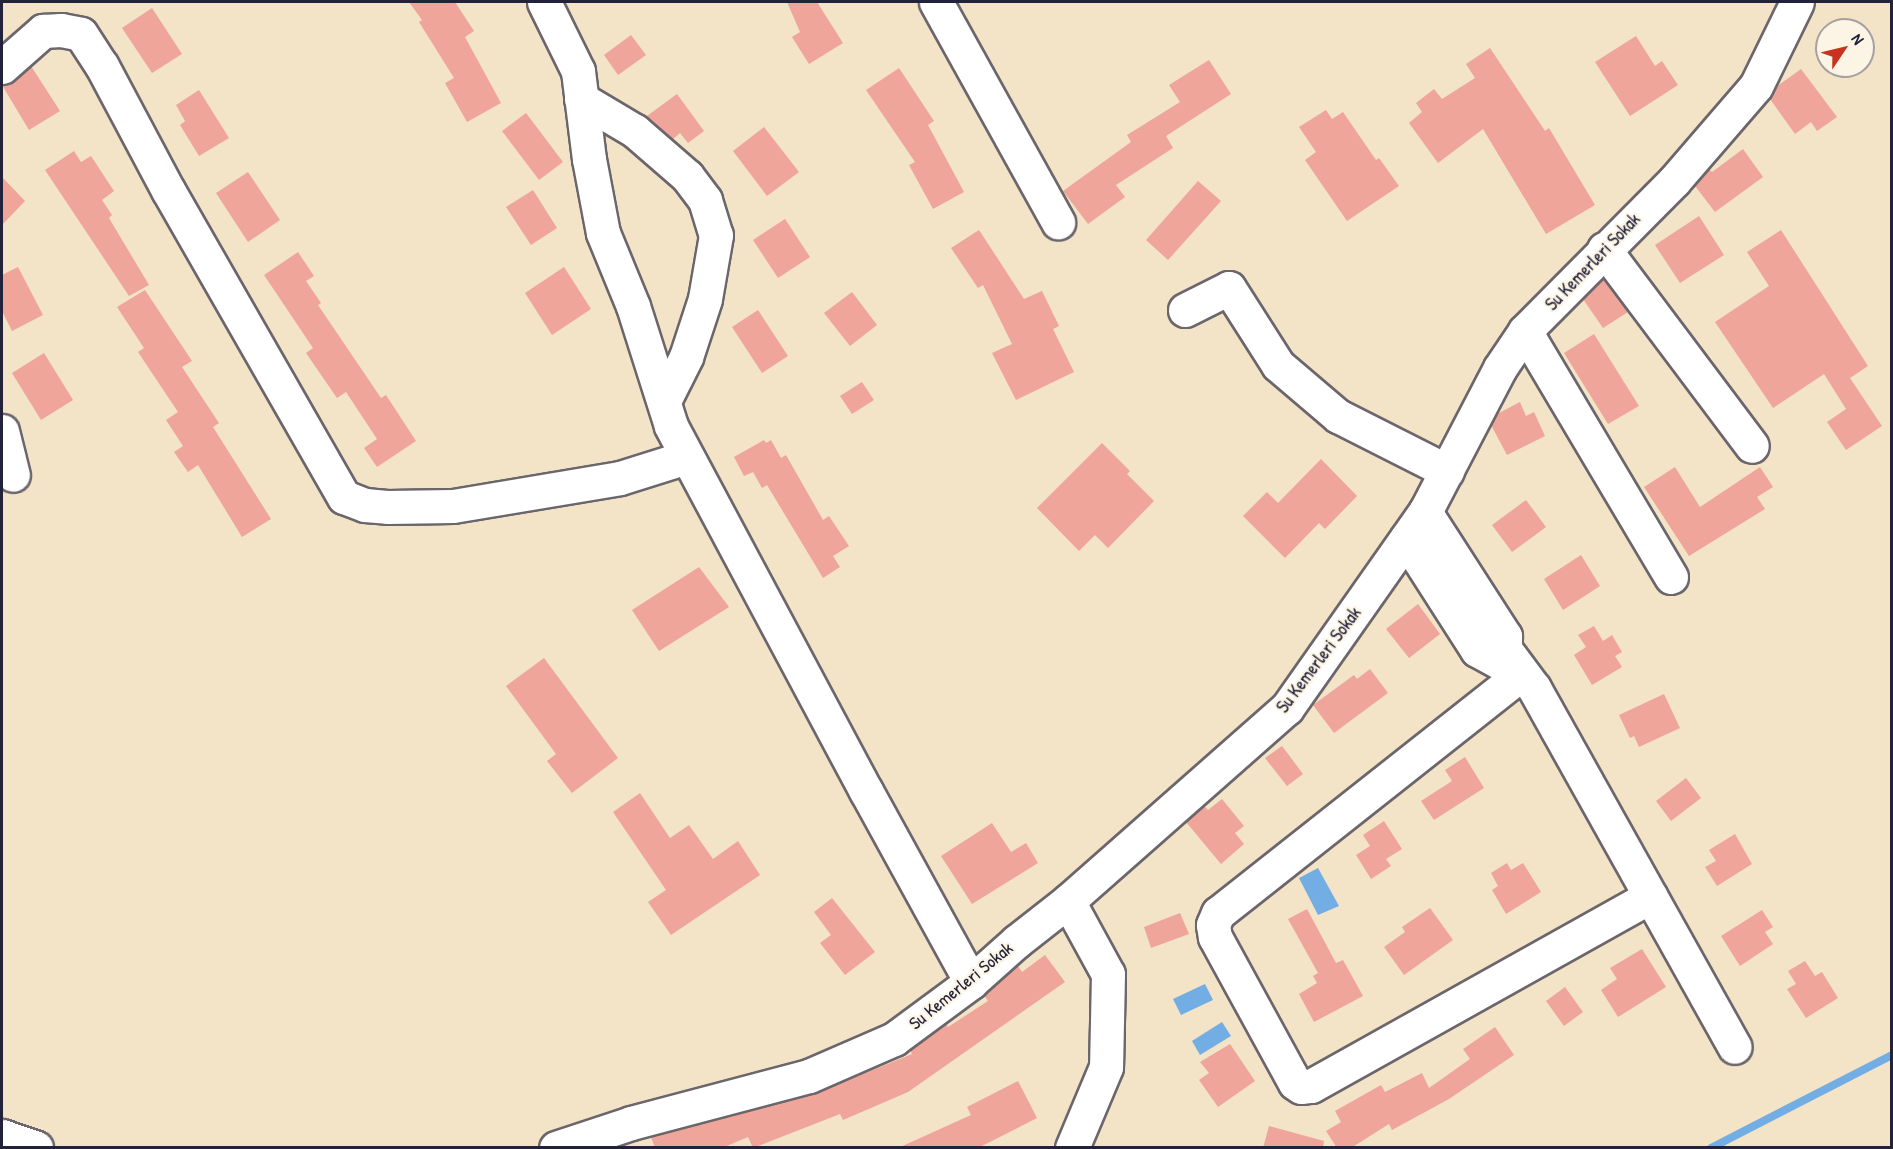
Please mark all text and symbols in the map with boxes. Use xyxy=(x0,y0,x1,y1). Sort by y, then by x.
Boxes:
north arrow xyxy=(1815,18,1875,78)
text: N xyxy=(1847,29,1870,49)
street label: Su Kemerleri Sokak xyxy=(1541,209,1645,315)
street label: Su Kemerleri Sokak xyxy=(1272,603,1366,717)
street label: Su Kemerleri Sokak xyxy=(905,938,1017,1034)

